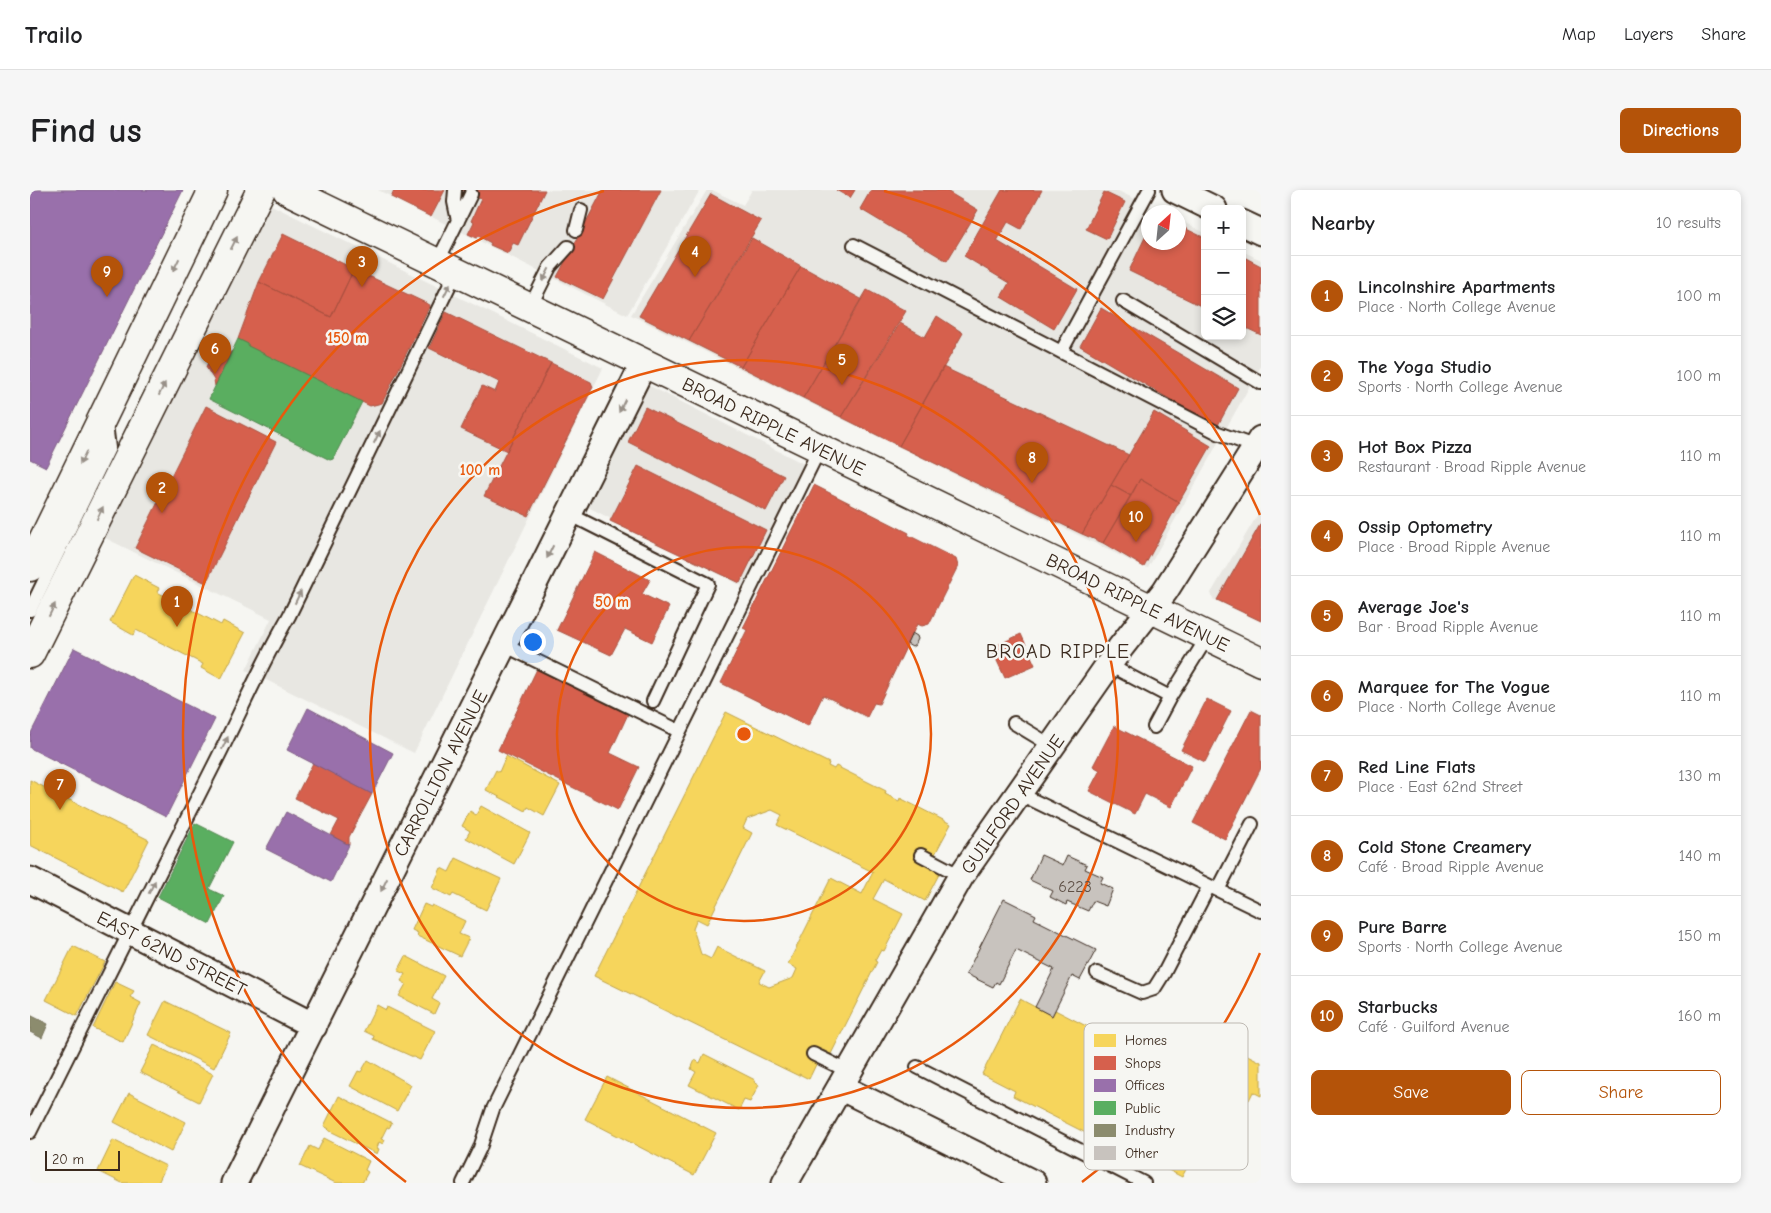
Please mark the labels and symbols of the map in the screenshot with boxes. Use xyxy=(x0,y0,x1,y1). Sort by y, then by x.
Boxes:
north arrow xyxy=(1141,205,1186,250)
one-way arrow xyxy=(230,236,238,250)
pin: 4 xyxy=(679,236,711,277)
pin: 3 xyxy=(346,246,378,287)
pin: 9 xyxy=(91,256,123,297)
one-way arrow xyxy=(172,258,180,272)
one-way arrow xyxy=(542,268,550,282)
one-way arrow xyxy=(443,283,452,298)
text: 150 m xyxy=(327,329,367,347)
pin: 6 xyxy=(199,333,231,374)
pin: 5 xyxy=(826,344,858,385)
street label: BROAD RIPPLE AVENUE xyxy=(678,373,869,481)
one-way arrow xyxy=(158,382,166,396)
one-way arrow xyxy=(618,399,626,414)
one-way arrow xyxy=(373,430,381,444)
pin: 8 xyxy=(1016,442,1048,483)
one-way arrow xyxy=(79,451,87,465)
text: 100 m xyxy=(460,461,500,479)
pin: 2 xyxy=(146,472,178,513)
pin: 10 xyxy=(1120,501,1152,542)
one-way arrow xyxy=(96,506,104,520)
one-way arrow xyxy=(546,545,554,559)
street label: BROAD RIPPLE AVENUE xyxy=(1043,548,1233,656)
pin: 1 xyxy=(161,586,193,627)
one-way arrow xyxy=(294,590,302,604)
text: 50 m xyxy=(595,593,629,611)
one-way arrow xyxy=(48,603,56,617)
your location xyxy=(520,629,546,655)
district label: BROAD RIPPLE xyxy=(984,639,1132,663)
street label: CARROLLTON AVENUE xyxy=(389,687,492,860)
centre of rings xyxy=(735,725,753,743)
street label: GUILFORD AVENUE xyxy=(956,731,1069,878)
one-way arrow xyxy=(221,735,229,750)
pin: 7 xyxy=(44,769,76,810)
one-way arrow xyxy=(380,878,388,893)
house number: 6223 xyxy=(1058,878,1092,896)
one-way arrow xyxy=(148,880,156,895)
street label: EAST 62ND STREET xyxy=(93,907,250,1001)
legend xyxy=(1084,1023,1248,1170)
text: Homes xyxy=(1125,1032,1167,1049)
text: Shops xyxy=(1125,1055,1161,1072)
text: Offices xyxy=(1125,1077,1165,1094)
text: Public xyxy=(1125,1100,1161,1117)
text: Industry xyxy=(1125,1122,1175,1139)
text: Other xyxy=(1125,1145,1159,1162)
scale bar xyxy=(45,1148,120,1171)

